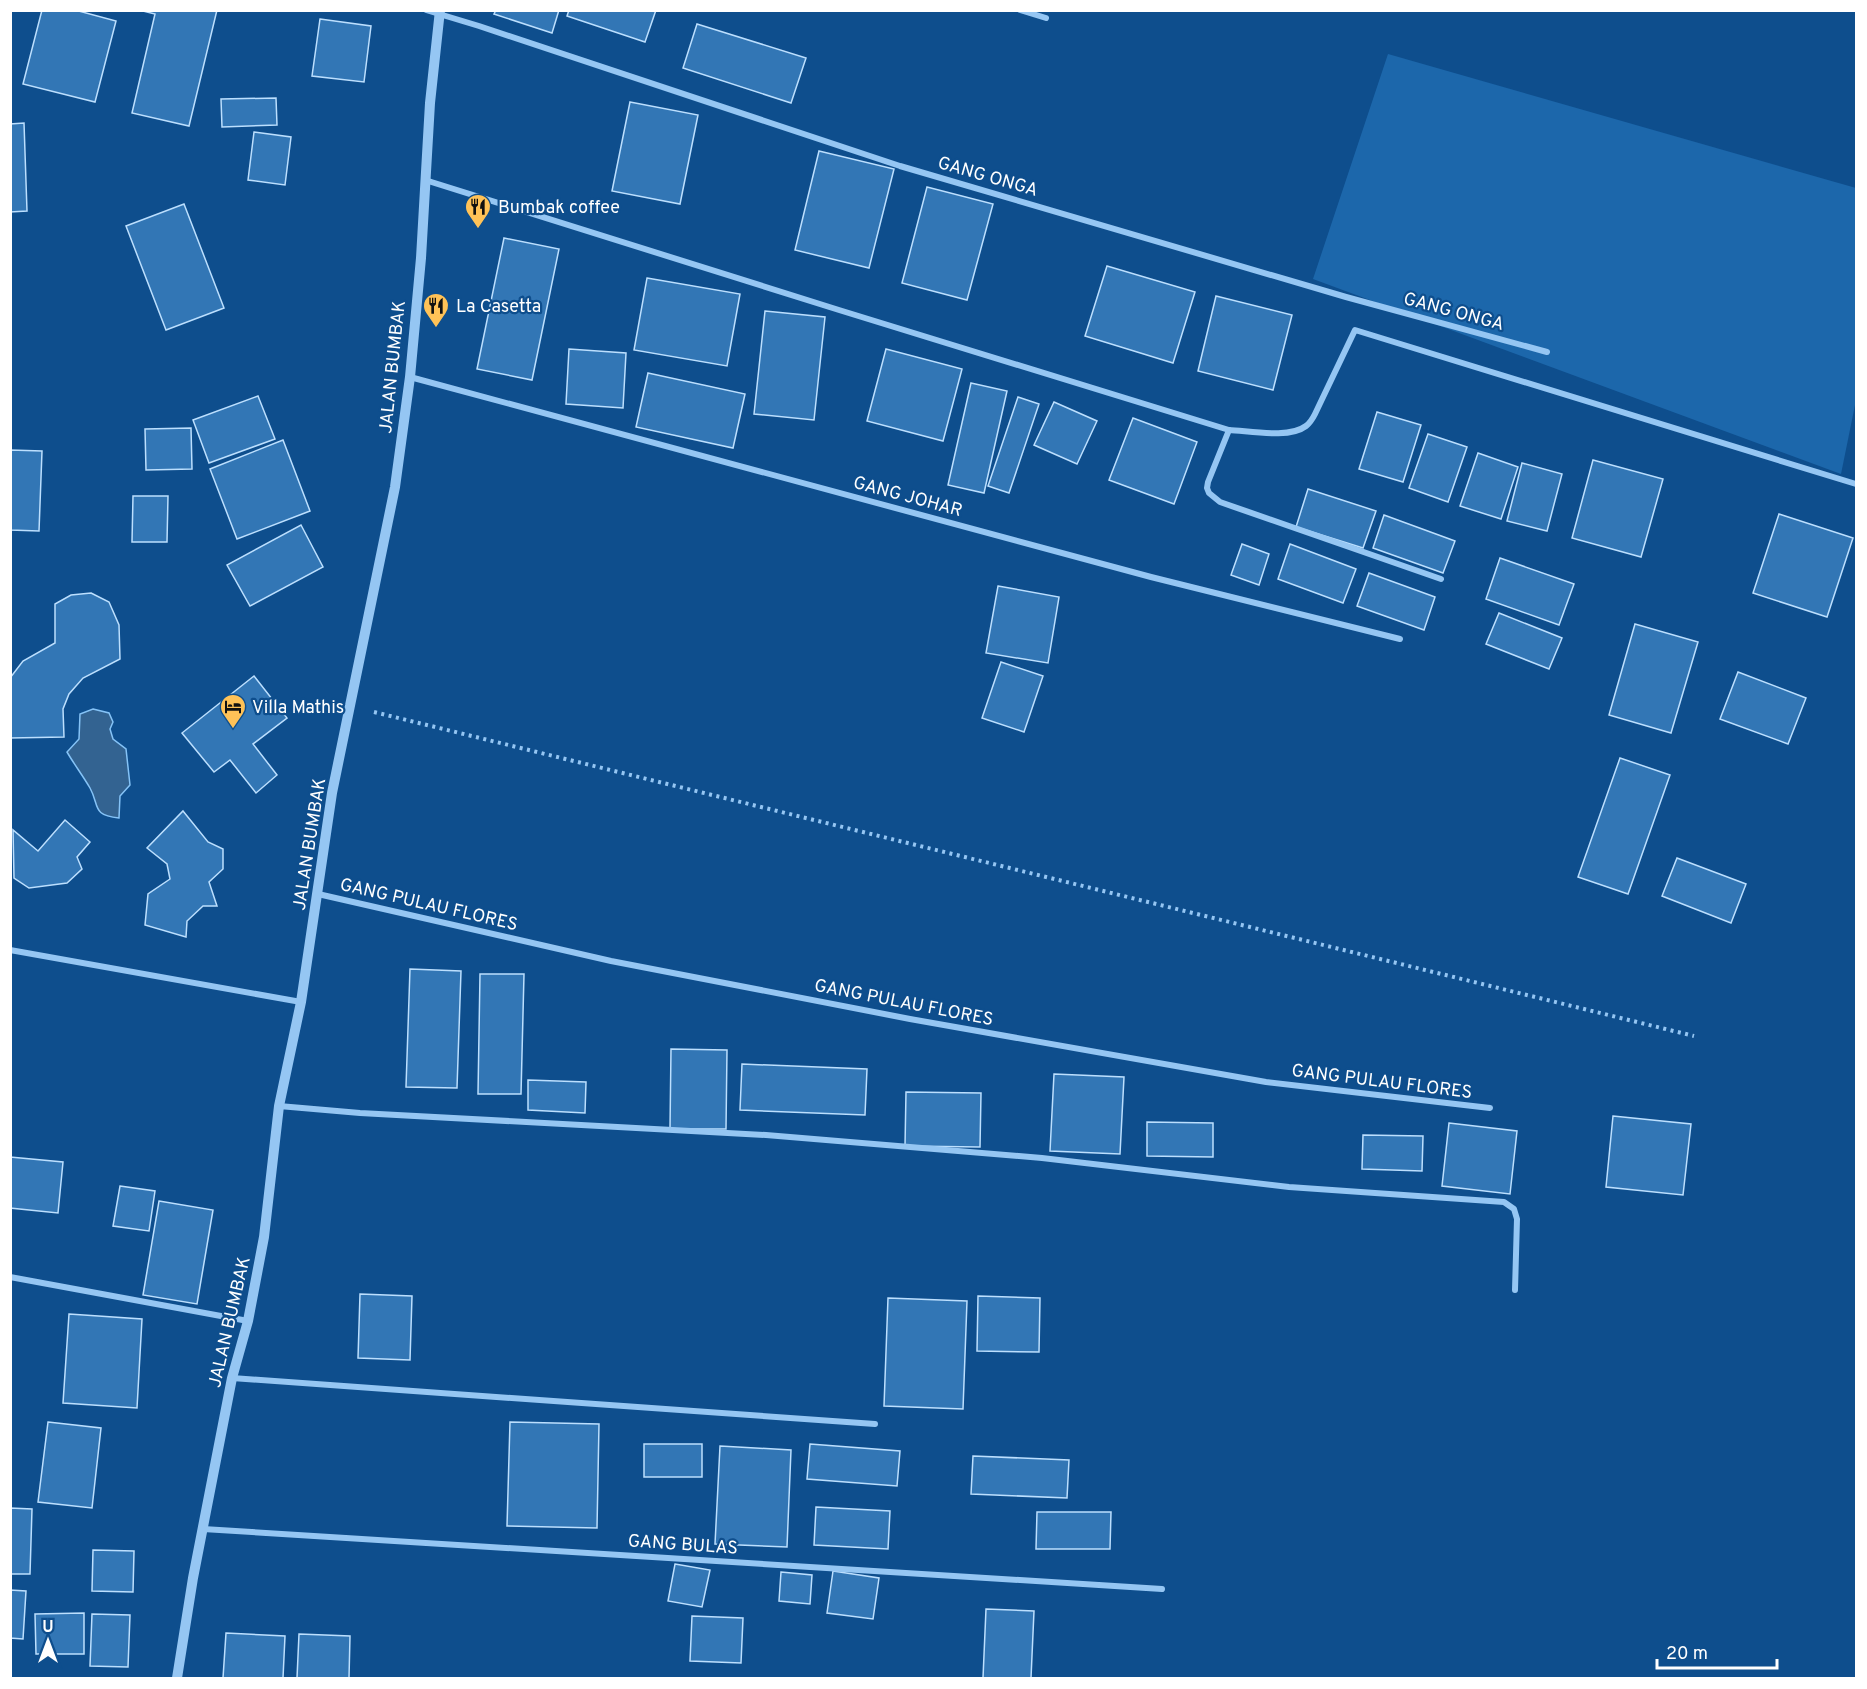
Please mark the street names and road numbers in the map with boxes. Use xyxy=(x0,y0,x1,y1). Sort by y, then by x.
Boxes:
street label: GANG ONGA xyxy=(935,152,1040,203)
street label: GANG ONGA xyxy=(1401,288,1506,337)
street label: JALAN BUMBAK xyxy=(375,299,412,435)
street label: GANG JOHAR xyxy=(850,472,965,523)
street label: JALAN BUMBAK xyxy=(289,776,332,912)
street label: GANG PULAU FLORES xyxy=(337,874,520,937)
street label: GANG PULAU FLORES xyxy=(812,975,995,1032)
street label: GANG PULAU FLORES xyxy=(1290,1060,1474,1105)
street label: JALAN BUMBAK xyxy=(204,1255,257,1390)
street label: GANG BULAS xyxy=(627,1530,739,1561)

